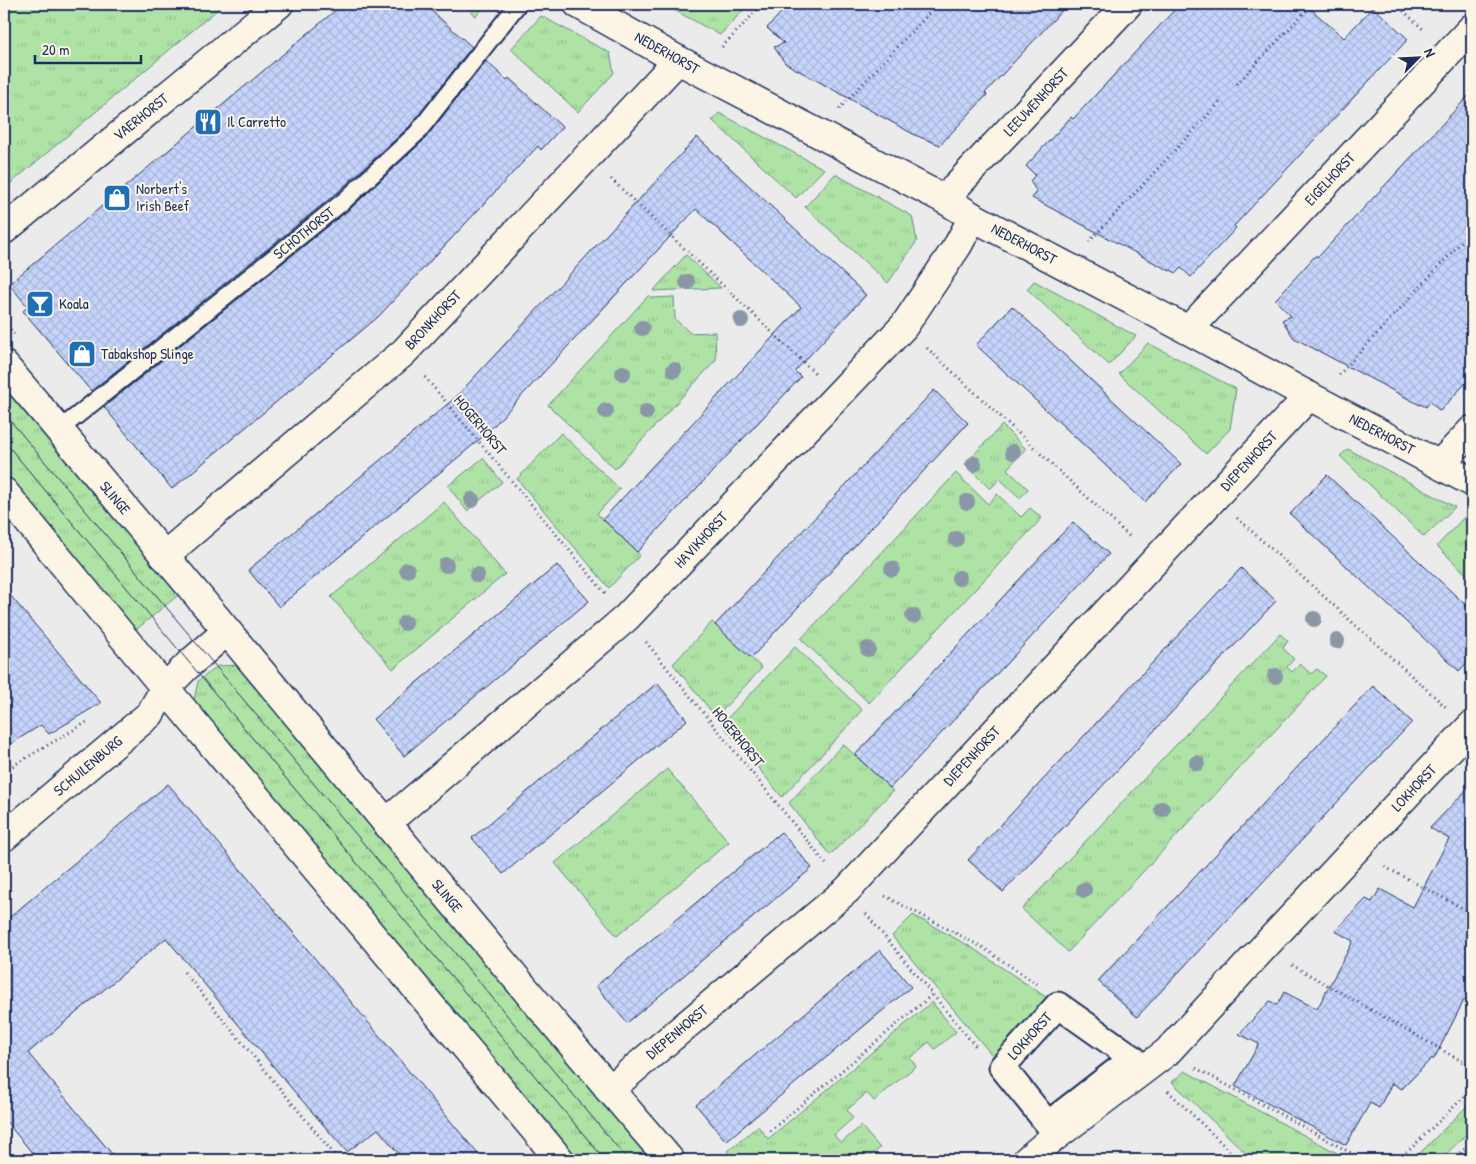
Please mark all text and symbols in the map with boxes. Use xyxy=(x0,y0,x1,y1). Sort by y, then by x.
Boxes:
street label: NEDERHORST xyxy=(631,26,704,79)
scale bar xyxy=(35,32,141,64)
north arrow xyxy=(1394,32,1444,82)
text: 20 m xyxy=(42,39,69,60)
text: N xyxy=(1420,45,1441,60)
street label: LEEUWENHORST xyxy=(998,62,1074,141)
street label: VAERHORST xyxy=(109,87,173,145)
restaurant icon: Il Carretto xyxy=(193,107,223,137)
place label: Il Carretto xyxy=(227,111,286,132)
street label: EIGELHORST xyxy=(1300,147,1360,210)
place label: Norbert's Irish Beef xyxy=(136,178,190,216)
shop icon: Norbert's Irish Beef xyxy=(102,183,132,213)
street label: SCHOTHORST xyxy=(268,201,340,264)
street label: NEDERHORST xyxy=(988,218,1061,270)
street label: BRONKHORST xyxy=(399,284,466,354)
bar icon: Koala xyxy=(25,289,55,319)
place label: Koala xyxy=(59,293,89,314)
shop icon: Tabakshop Slinge xyxy=(67,339,97,369)
place label: Tabakshop Slinge xyxy=(101,343,194,364)
street label: HOGERHORST xyxy=(449,390,512,460)
street label: NEDERHORST xyxy=(1346,408,1419,460)
street label: DIEPENHORST xyxy=(1215,425,1283,495)
street label: SLINGE xyxy=(95,476,136,519)
street label: HAVIKHORST xyxy=(669,506,733,572)
street label: HOGERHORST xyxy=(708,702,770,772)
street label: DIEPENHORST xyxy=(938,720,1006,790)
street label: SCHUILENBURG xyxy=(49,730,127,801)
street label: LOKHORST xyxy=(1386,759,1442,816)
street label: SLINGE xyxy=(427,874,468,917)
street label: DIEPENHORST xyxy=(641,999,713,1064)
street label: LOKHORST xyxy=(1002,1006,1057,1064)

